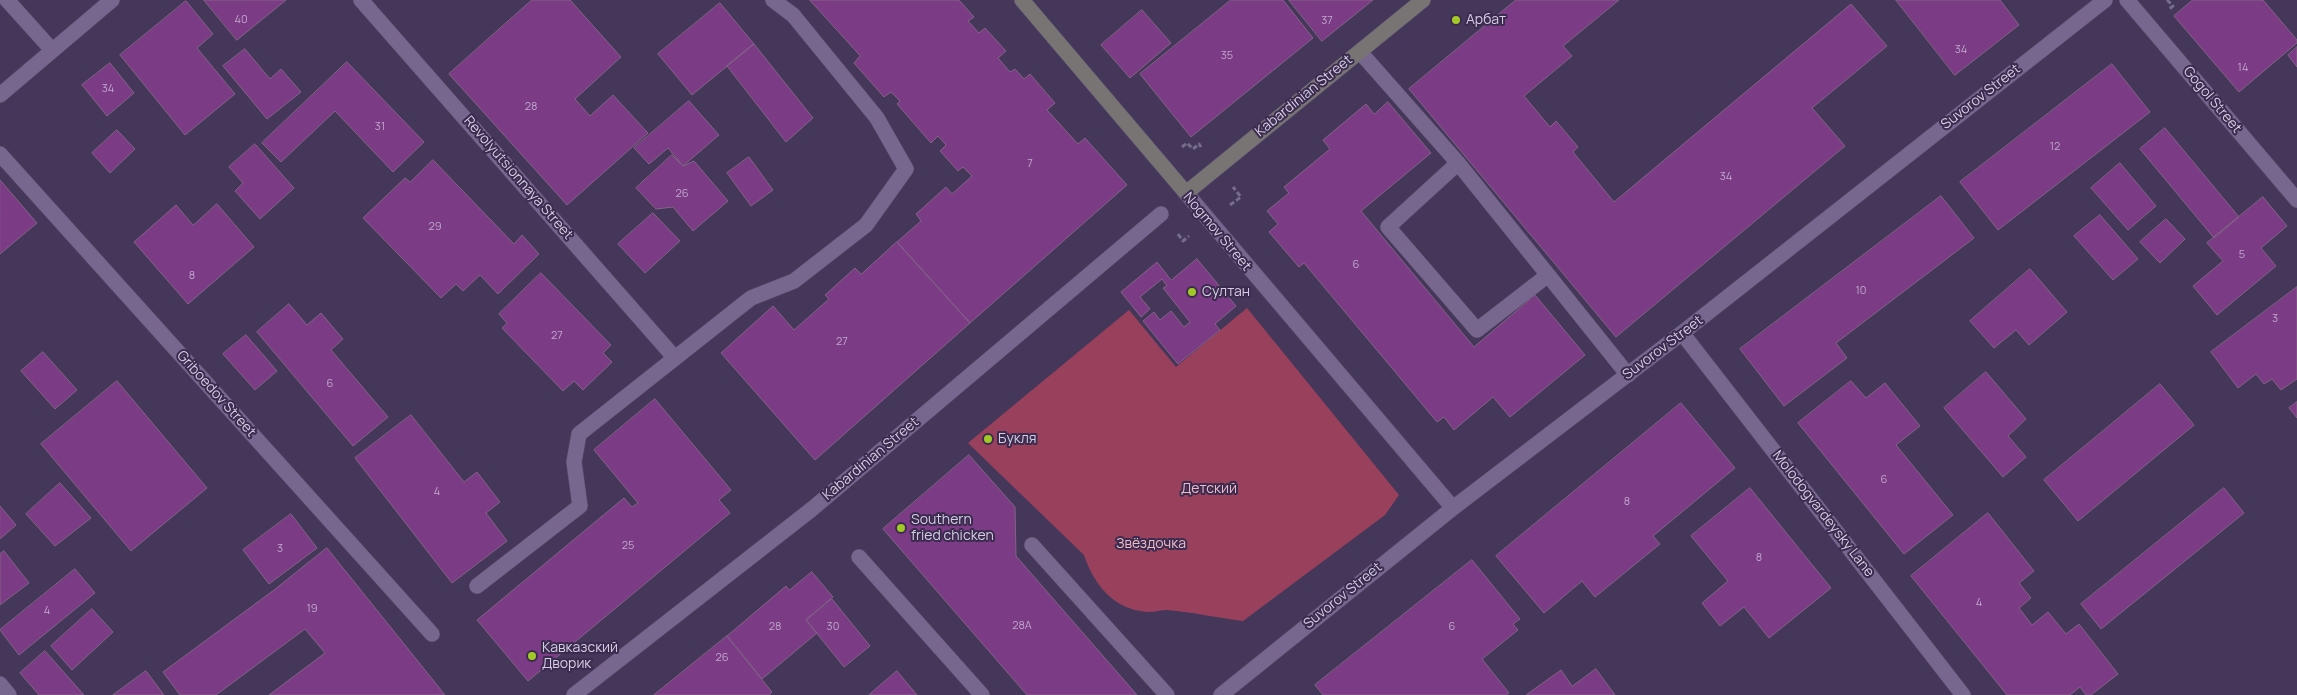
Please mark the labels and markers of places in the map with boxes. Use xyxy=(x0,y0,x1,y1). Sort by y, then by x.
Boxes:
place label: Арбат xyxy=(1466,12,1506,28)
marker: Арбат xyxy=(1450,14,1462,26)
place label: Султан xyxy=(1202,284,1250,300)
marker: Султан xyxy=(1186,286,1198,298)
place label: Букля xyxy=(998,431,1036,447)
marker: Букля xyxy=(982,433,994,445)
place label: Southern fried chicken xyxy=(911,512,994,544)
marker: Southern fried chicken xyxy=(895,522,907,534)
place label: Кавказский Дворик xyxy=(542,640,618,672)
marker: Кавказский Дворик xyxy=(526,650,538,662)

